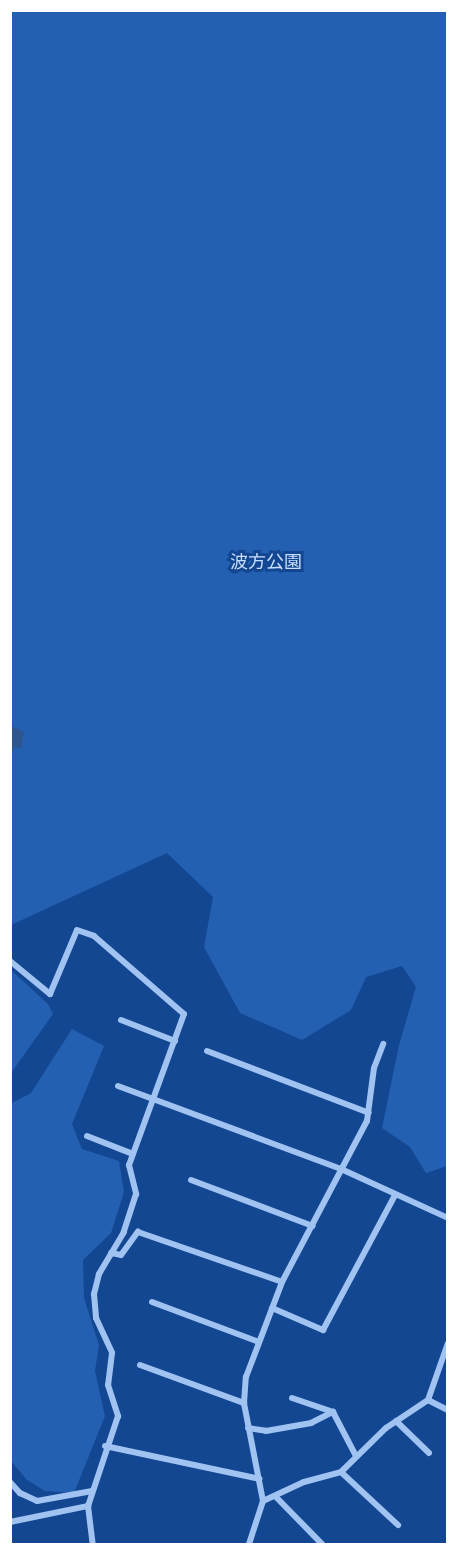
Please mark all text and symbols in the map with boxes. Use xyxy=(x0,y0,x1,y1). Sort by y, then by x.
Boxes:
park label: 波方公園 xyxy=(230,551,302,573)

